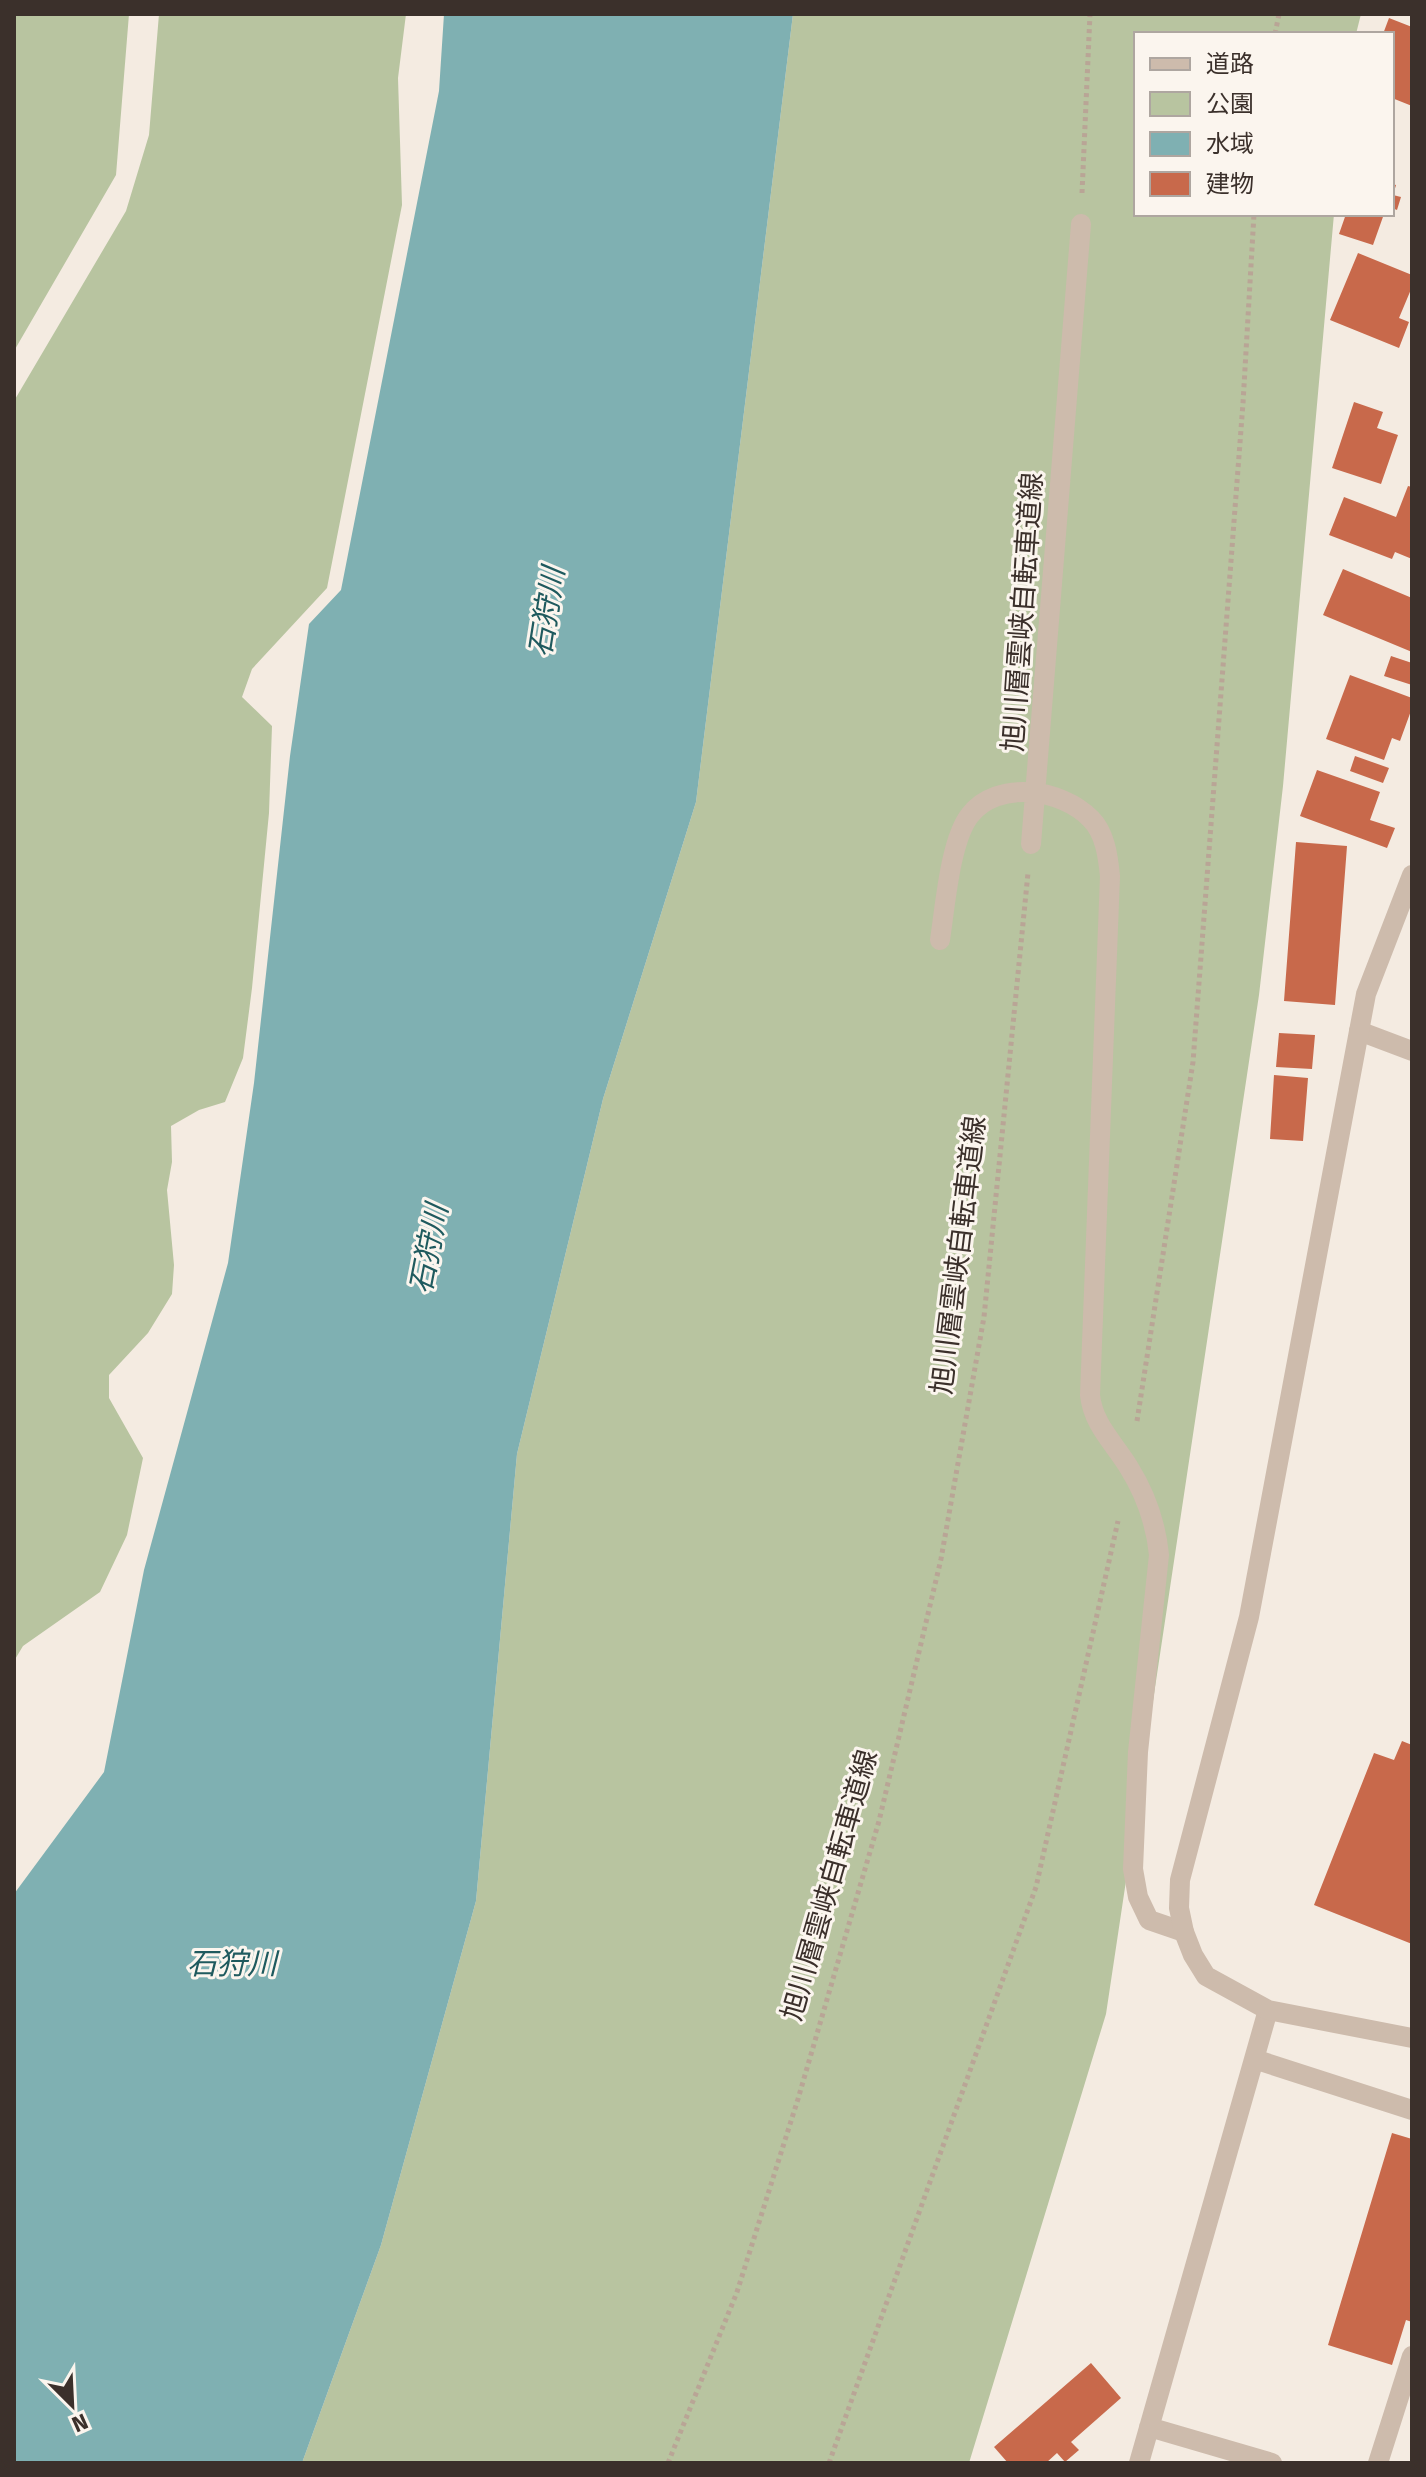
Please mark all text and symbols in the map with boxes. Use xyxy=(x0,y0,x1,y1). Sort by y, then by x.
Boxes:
legend xyxy=(1134,32,1394,216)
text: 道路 xyxy=(1206,50,1254,78)
text: 公園 xyxy=(1206,90,1254,118)
text: 水域 xyxy=(1206,130,1254,158)
text: 建物 xyxy=(1206,170,1254,198)
street label: 旭川層雲峡自転車道線 xyxy=(996,471,1049,753)
water label: 石狩川 xyxy=(522,562,572,659)
street label: 旭川層雲峡自転車道線 xyxy=(925,1114,992,1396)
water label: 石狩川 xyxy=(403,1198,456,1297)
street label: 旭川層雲峡自転車道線 xyxy=(775,1746,884,2024)
water label: 石狩川 xyxy=(187,1946,280,1982)
north arrow xyxy=(32,2365,112,2445)
text: N xyxy=(68,2408,92,2438)

